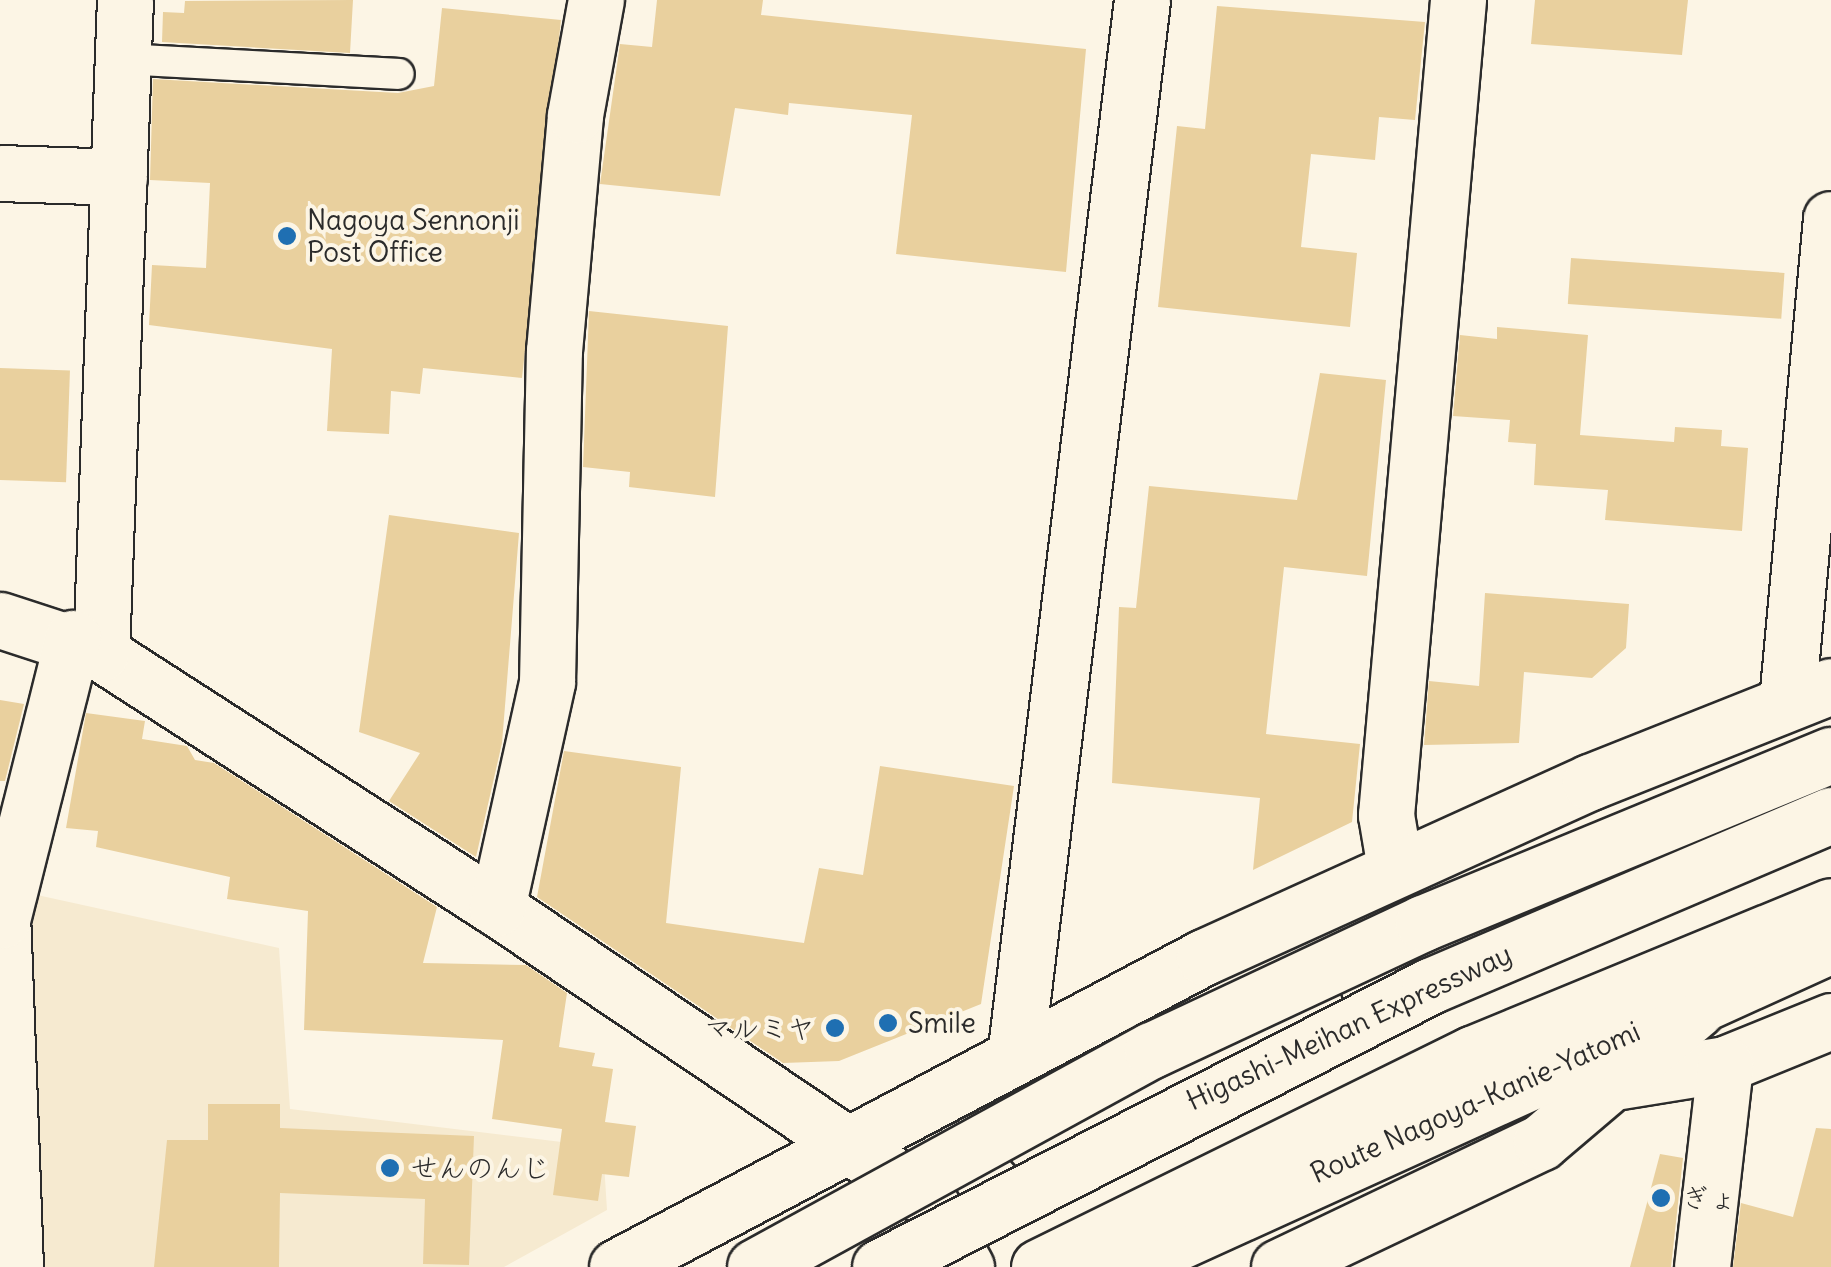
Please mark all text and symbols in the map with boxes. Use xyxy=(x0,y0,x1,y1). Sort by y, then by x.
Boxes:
place label: Nagoya Sennonji Post Office xyxy=(307,203,519,269)
marker: Nagoya Sennonji Post Office xyxy=(276,225,298,247)
street label: Higashi-Meihan Expressway xyxy=(1181,937,1517,1117)
place label: Smile xyxy=(908,1006,976,1040)
place label: マルミヤ xyxy=(703,1011,815,1045)
marker: Smile xyxy=(877,1012,899,1034)
street label: Route Nagoya-Kanie-Yatomi xyxy=(1305,1014,1645,1190)
marker: マルミヤ xyxy=(824,1017,846,1039)
place label: せんのんじ xyxy=(410,1151,550,1185)
marker: せんのんじ xyxy=(379,1157,401,1179)
place label: ぎょ xyxy=(1681,1181,1737,1215)
marker: ぎょ xyxy=(1650,1187,1672,1209)

